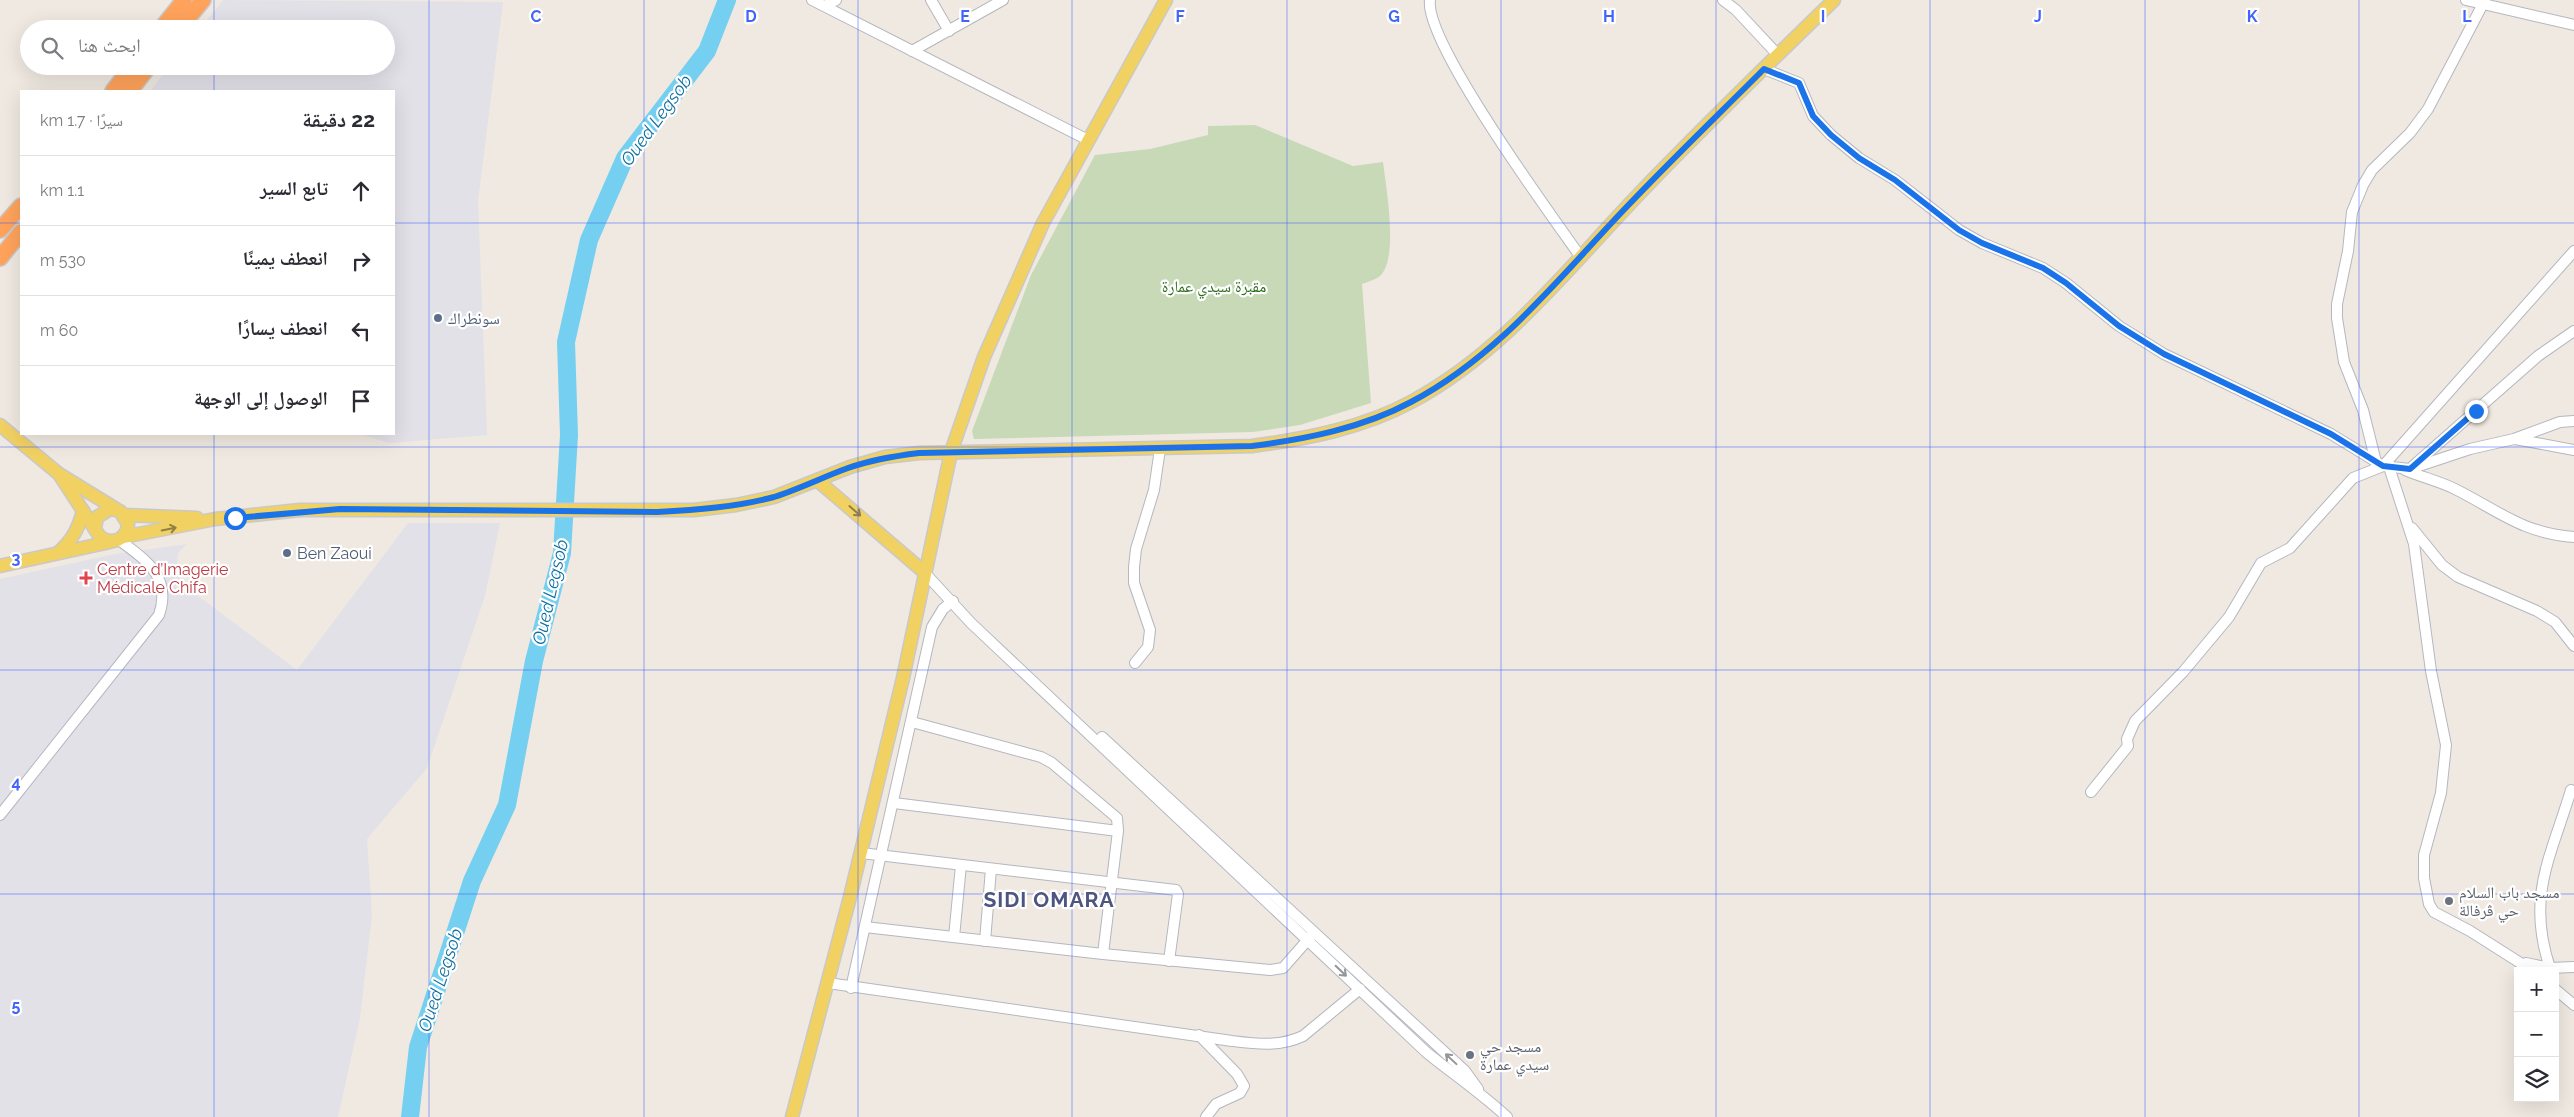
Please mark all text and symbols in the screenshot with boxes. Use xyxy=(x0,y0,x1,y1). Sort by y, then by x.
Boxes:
text: C xyxy=(531,7,542,26)
text: D xyxy=(745,7,757,26)
text: E xyxy=(960,7,970,26)
text: F xyxy=(1175,7,1185,26)
text: G xyxy=(1388,7,1400,26)
text: H xyxy=(1603,7,1615,26)
text: I xyxy=(1821,7,1825,26)
text: J xyxy=(2034,7,2042,26)
text: K xyxy=(2247,7,2258,26)
text: L xyxy=(2462,7,2472,26)
search box xyxy=(20,20,395,75)
icon: search xyxy=(38,34,66,62)
text: ابحث هنا xyxy=(78,34,141,56)
water label: Oued Legsob xyxy=(616,70,696,170)
text: 22 دقيقة xyxy=(302,107,375,132)
text: سيرًا · 1.7 km xyxy=(40,111,123,130)
text: تابع السير xyxy=(260,177,328,199)
icon: ahead xyxy=(347,177,375,205)
text: 1.1 km xyxy=(40,181,84,200)
text: انعطف يمينًا xyxy=(243,247,328,269)
icon: right xyxy=(347,247,375,275)
text: 530 m xyxy=(40,251,86,270)
park label: مقبرة سيدي عمارة xyxy=(1162,277,1266,299)
place label: سونطراك xyxy=(448,309,500,328)
marker: سونطراك xyxy=(432,312,444,324)
text: انعطف يسارًا xyxy=(237,317,328,339)
icon: left xyxy=(347,317,375,345)
text: 60 m xyxy=(40,321,78,340)
text: الوصول إلى الوجهة xyxy=(194,387,328,409)
icon: arrive xyxy=(347,387,375,415)
route end xyxy=(2465,400,2488,423)
one-way arrow xyxy=(848,505,861,516)
route start xyxy=(224,507,247,530)
one-way arrow xyxy=(161,524,177,533)
water label: Oued Legsob xyxy=(528,537,572,647)
place label: Ben Zaoui xyxy=(297,544,372,563)
marker: Ben Zaoui xyxy=(281,547,293,559)
text: 3 xyxy=(12,549,21,568)
place label: Centre d’Imagerie Médicale Chifa xyxy=(97,560,228,597)
marker: Centre d’Imagerie Médicale Chifa xyxy=(79,571,93,585)
text: 4 xyxy=(11,773,21,792)
place label: مسجد باب السلام حي ڨرفالة xyxy=(2459,883,2560,923)
district label: SIDI OMARA xyxy=(983,887,1115,912)
marker: مسجد باب السلام حي ڨرفالة xyxy=(2443,895,2455,907)
water label: Oued Legsob xyxy=(413,926,467,1034)
one-way arrow xyxy=(1335,965,1348,977)
map controls xyxy=(2514,967,2559,1102)
button: + xyxy=(2514,967,2559,1012)
text: 5 xyxy=(12,996,21,1015)
button: − xyxy=(2514,1012,2559,1057)
place label: مسجد حي سيدي عمارة xyxy=(1480,1037,1549,1077)
marker: مسجد حي سيدي عمارة xyxy=(1464,1049,1476,1061)
one-way arrow xyxy=(1445,1053,1458,1065)
button: layers xyxy=(2514,1057,2559,1102)

